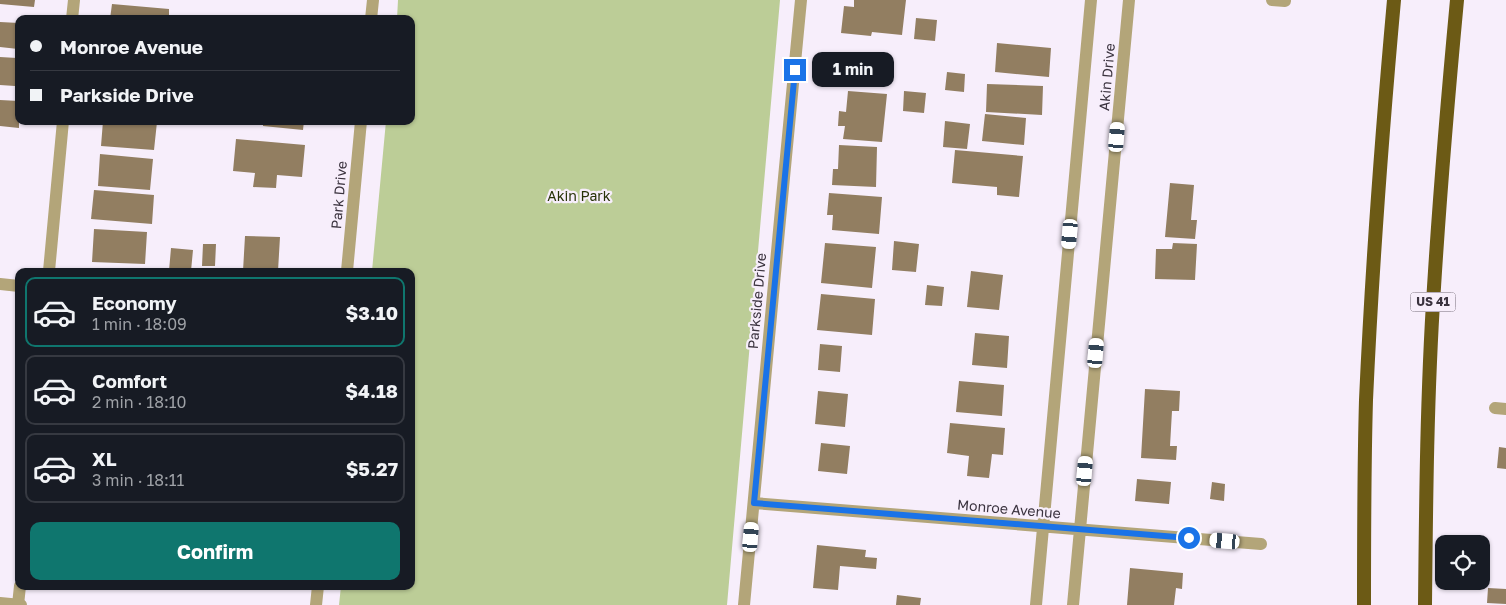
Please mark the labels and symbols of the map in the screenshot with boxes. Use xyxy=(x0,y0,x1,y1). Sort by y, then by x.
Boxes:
street label: Akin Drive xyxy=(1095,42,1118,111)
callout: 1 min xyxy=(812,52,895,88)
route end xyxy=(784,59,806,81)
car xyxy=(1108,121,1125,153)
street label: Park Drive xyxy=(327,160,350,230)
park label: Akin Park xyxy=(547,187,611,204)
car xyxy=(1061,218,1078,250)
street label: Parkside Drive xyxy=(744,252,769,350)
road number: US 41 xyxy=(1410,292,1456,312)
car xyxy=(1087,337,1104,369)
car xyxy=(1076,455,1093,487)
street label: Monroe Avenue xyxy=(957,496,1061,521)
car xyxy=(742,521,759,553)
route start xyxy=(1178,527,1200,549)
car xyxy=(1209,532,1240,550)

